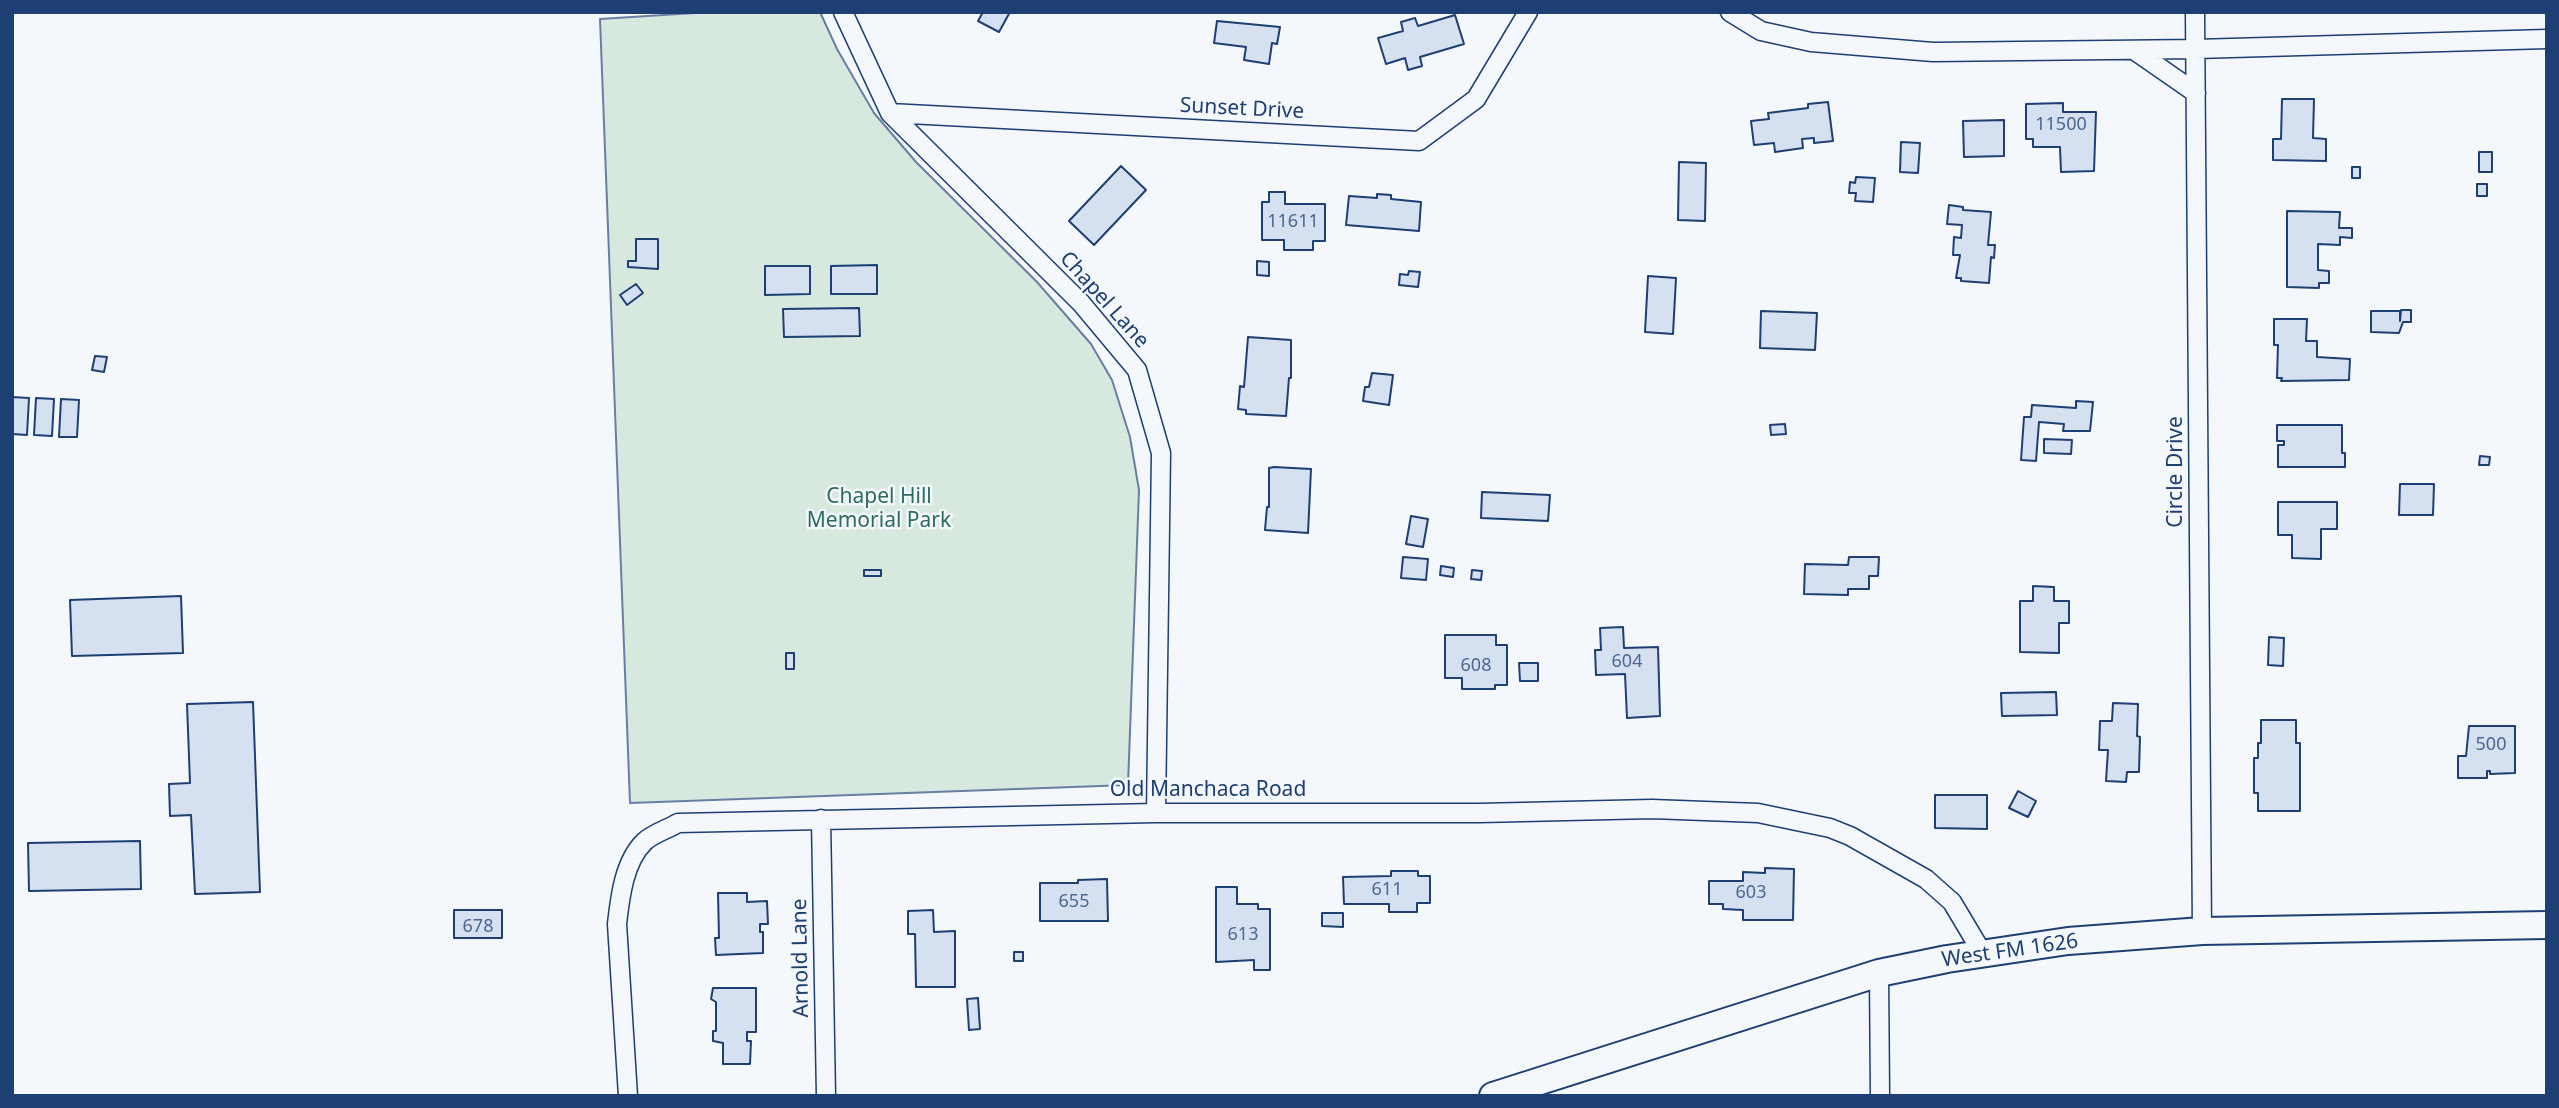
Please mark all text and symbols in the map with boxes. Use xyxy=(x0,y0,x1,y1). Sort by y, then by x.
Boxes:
street label: Sunset Drive xyxy=(1179,93,1305,125)
house number: 11500 xyxy=(2035,114,2087,136)
house number: 11611 xyxy=(1267,211,1319,233)
street label: Chapel Lane xyxy=(1054,247,1154,353)
street label: Circle Drive xyxy=(2163,416,2189,528)
park label: Chapel Hill Memorial Park xyxy=(807,484,951,534)
house number: 604 xyxy=(1612,651,1642,673)
house number: 608 xyxy=(1461,655,1491,677)
house number: 500 xyxy=(2476,734,2506,756)
street label: Old Manchaca Road xyxy=(1110,777,1306,803)
house number: 611 xyxy=(1372,879,1402,901)
house number: 603 xyxy=(1736,882,1766,904)
house number: 655 xyxy=(1059,891,1089,913)
street label: Arnold Lane xyxy=(787,898,815,1018)
house number: 678 xyxy=(463,916,493,938)
house number: 613 xyxy=(1228,924,1258,946)
street label: West FM 1626 xyxy=(1940,929,2080,973)

